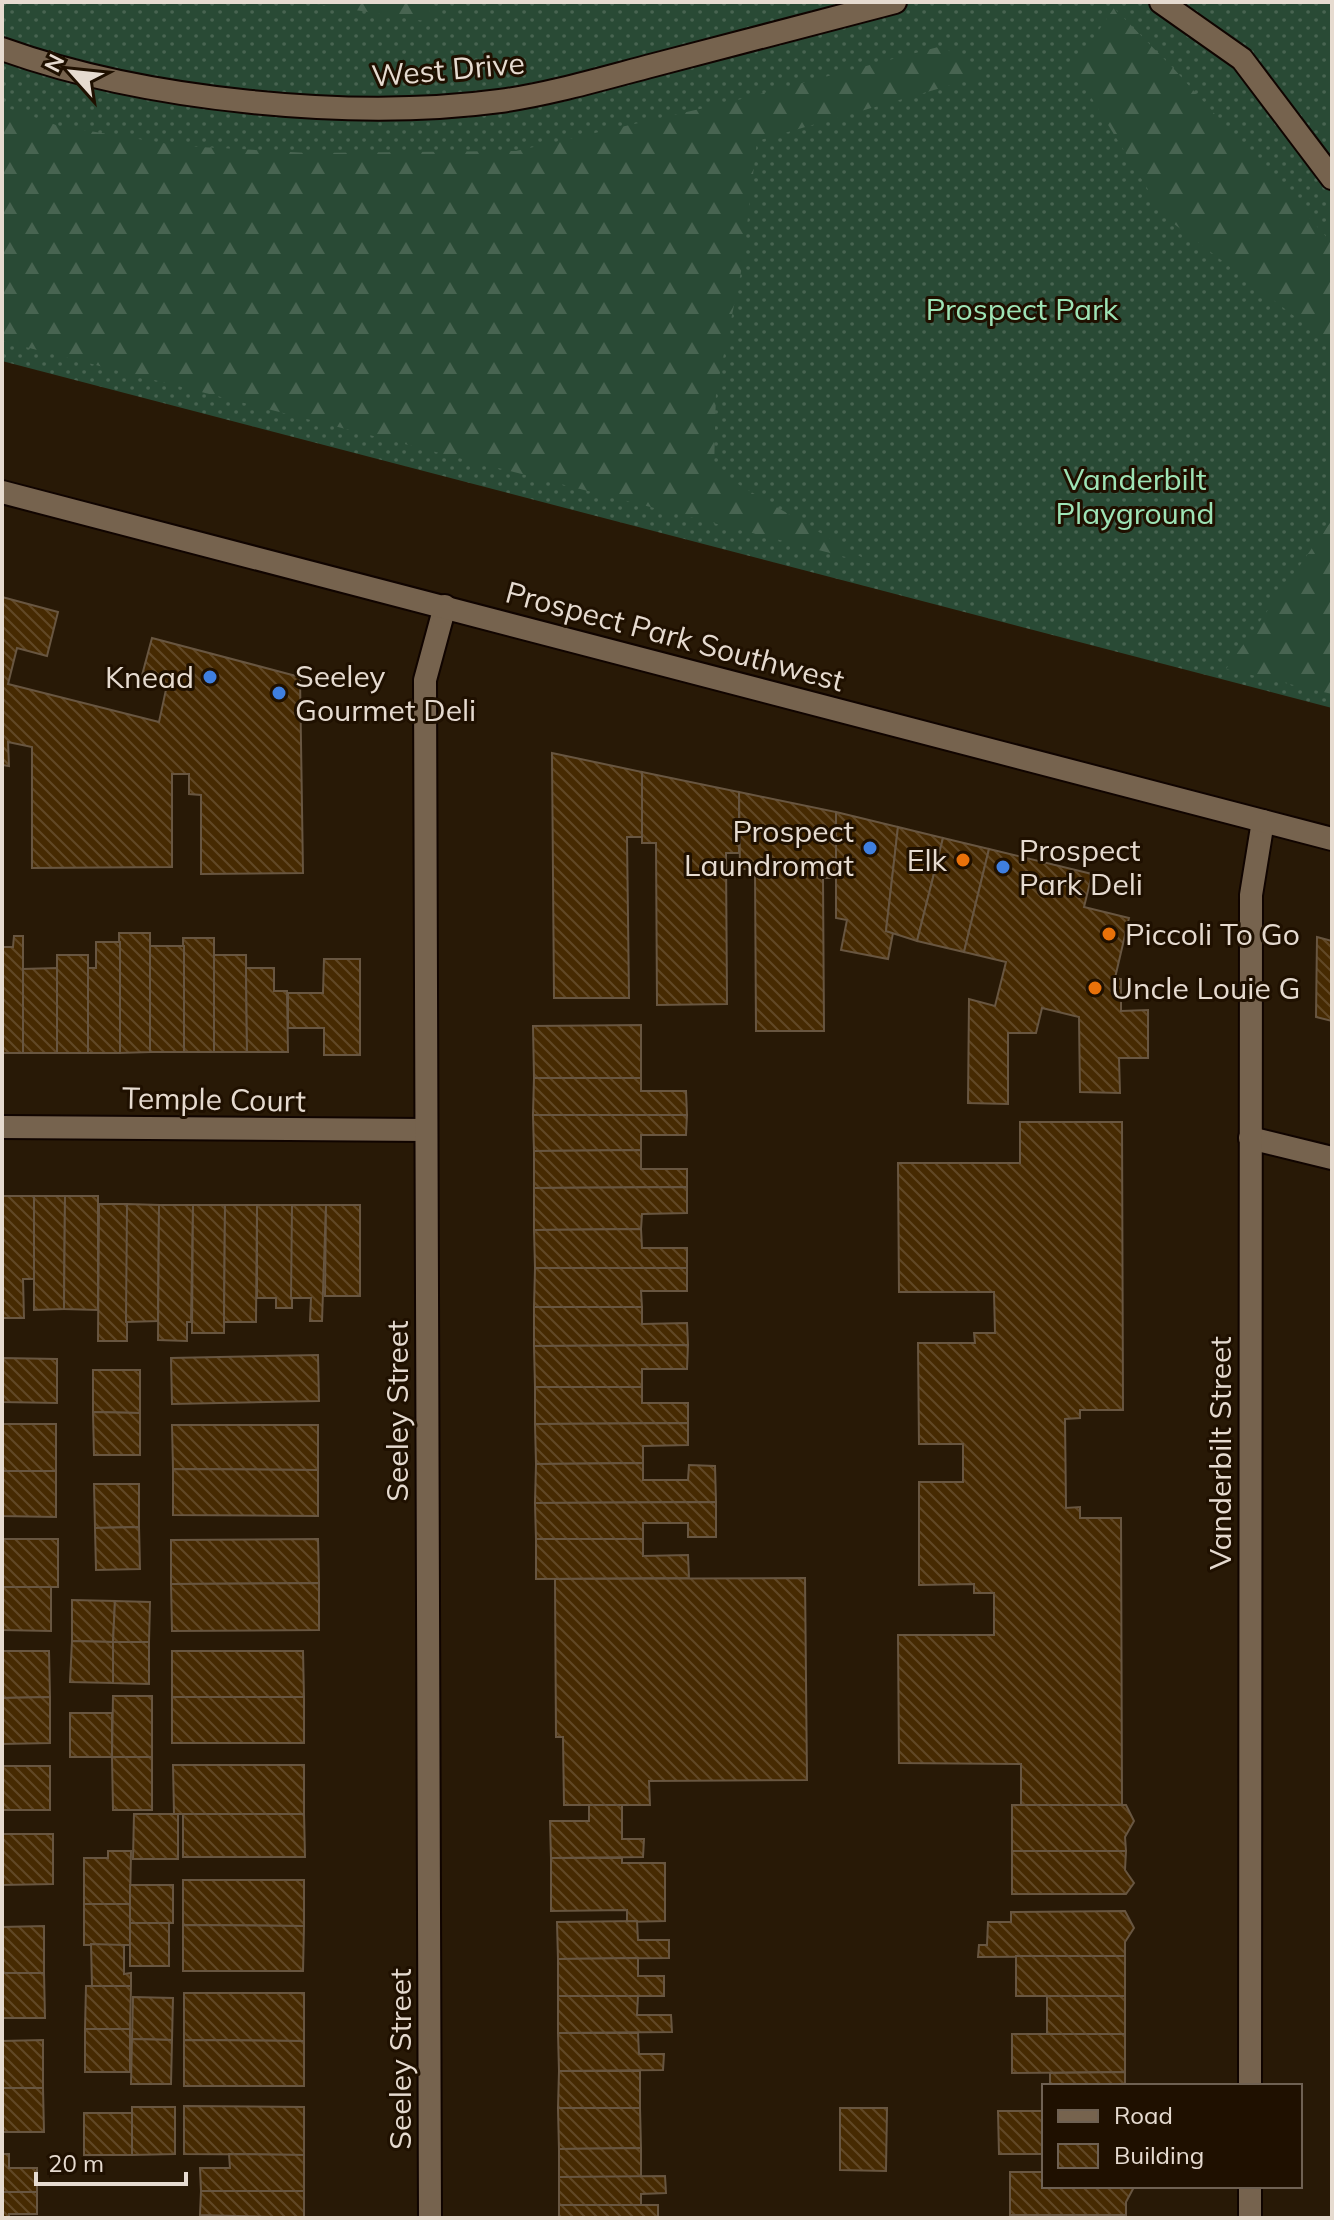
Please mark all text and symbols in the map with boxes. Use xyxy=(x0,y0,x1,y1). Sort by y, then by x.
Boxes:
north arrow xyxy=(32,32,112,112)
street label: West Drive xyxy=(370,43,526,95)
text: N xyxy=(38,49,70,77)
park label: Prospect Park xyxy=(926,290,1119,328)
park label: Vanderbilt Playground xyxy=(1055,460,1215,532)
street label: Prospect Park Southwest xyxy=(502,572,848,700)
place label: Seeley Gourmet Deli xyxy=(295,657,476,729)
place label: Knead xyxy=(105,658,194,696)
marker: Knead xyxy=(201,668,219,686)
marker: Seeley Gourmet Deli xyxy=(270,684,288,702)
place label: Prospect Laundromat xyxy=(684,812,854,884)
place label: Prospect Park Deli xyxy=(1019,831,1143,903)
marker: Prospect Laundromat xyxy=(861,839,879,857)
place label: Elk xyxy=(907,841,948,879)
marker: Elk xyxy=(954,851,972,869)
marker: Prospect Park Deli xyxy=(994,858,1012,876)
place label: Piccoli To Go xyxy=(1125,915,1300,953)
marker: Piccoli To Go xyxy=(1100,925,1118,943)
place label: Uncle Louie G xyxy=(1111,969,1300,1007)
marker: Uncle Louie G xyxy=(1086,979,1104,997)
street label: Temple Court xyxy=(122,1078,306,1120)
street label: Seeley Street xyxy=(378,1320,416,1502)
street label: Vanderbilt Street xyxy=(1201,1336,1239,1570)
street label: Seeley Street xyxy=(381,1968,419,2150)
legend xyxy=(1042,2084,1302,2188)
text: Road xyxy=(1114,2100,1173,2130)
scale bar xyxy=(36,2136,186,2186)
text: Building xyxy=(1114,2140,1204,2170)
text: 20 m xyxy=(48,2148,104,2178)

